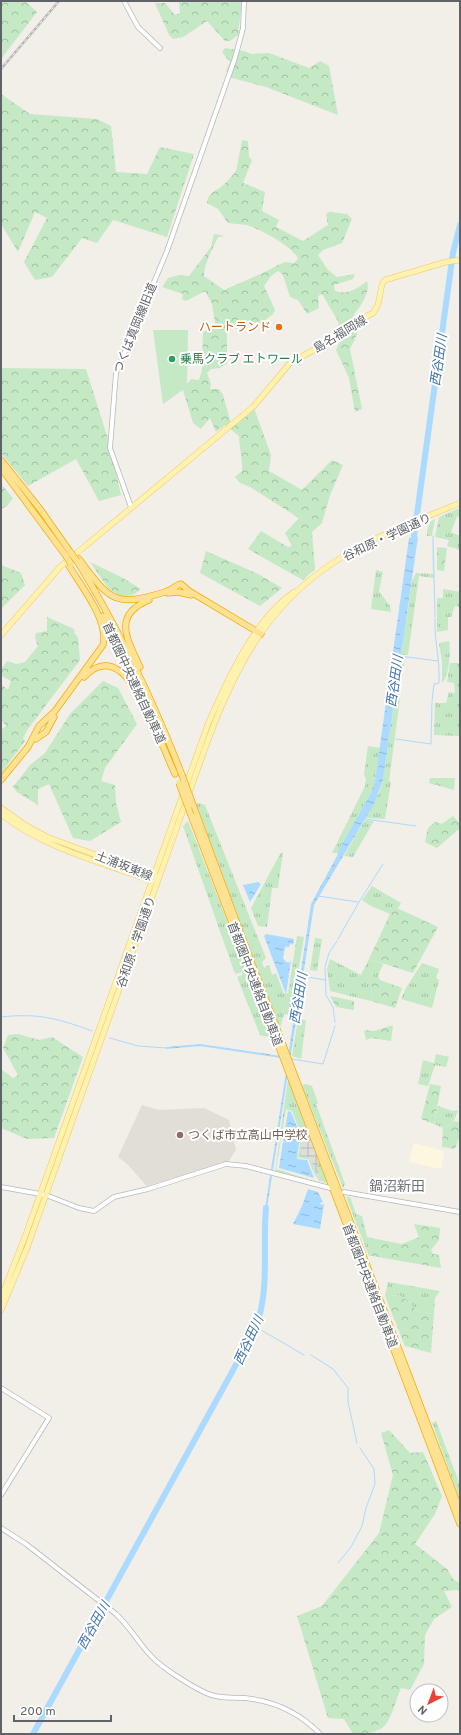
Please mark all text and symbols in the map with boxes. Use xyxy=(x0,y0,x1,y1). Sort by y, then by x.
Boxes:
street label: つくば真岡線旧道 xyxy=(111,281,161,376)
street label: 島名福岡線 xyxy=(311,313,370,357)
place label: ハートランド xyxy=(199,320,271,336)
marker: ハートランド xyxy=(274,322,284,332)
water label: 西谷田川 xyxy=(428,331,452,387)
place label: 乗馬クラブ エトワール xyxy=(180,352,303,368)
marker: 乗馬クラブ エトワール xyxy=(167,354,177,364)
street label: 谷和原・学園通り xyxy=(341,510,434,565)
street label: 首都圏中央連絡自動車道 xyxy=(98,620,168,747)
water label: 西谷田川 xyxy=(384,652,408,708)
street label: 土浦坂東線 xyxy=(93,849,155,885)
street label: 谷和原・学園通り xyxy=(114,894,160,990)
street label: 首都圏中央連絡自動車道 xyxy=(223,920,285,1049)
water label: 西谷田川 xyxy=(288,969,312,1025)
place label: つくば市立高山中学校 xyxy=(188,1128,308,1144)
marker: つくば市立高山中学校 xyxy=(175,1130,185,1140)
district label: 鍋沼新田 xyxy=(369,1179,425,1196)
street label: 首都圏中央連絡自動車道 xyxy=(338,1222,400,1351)
water label: 西谷田川 xyxy=(232,1312,269,1368)
water label: 西谷田川 xyxy=(75,1598,115,1653)
north arrow xyxy=(409,1683,449,1723)
scale bar xyxy=(14,1697,111,1723)
text: N xyxy=(415,1702,431,1718)
text: 200 m xyxy=(20,1704,56,1720)

